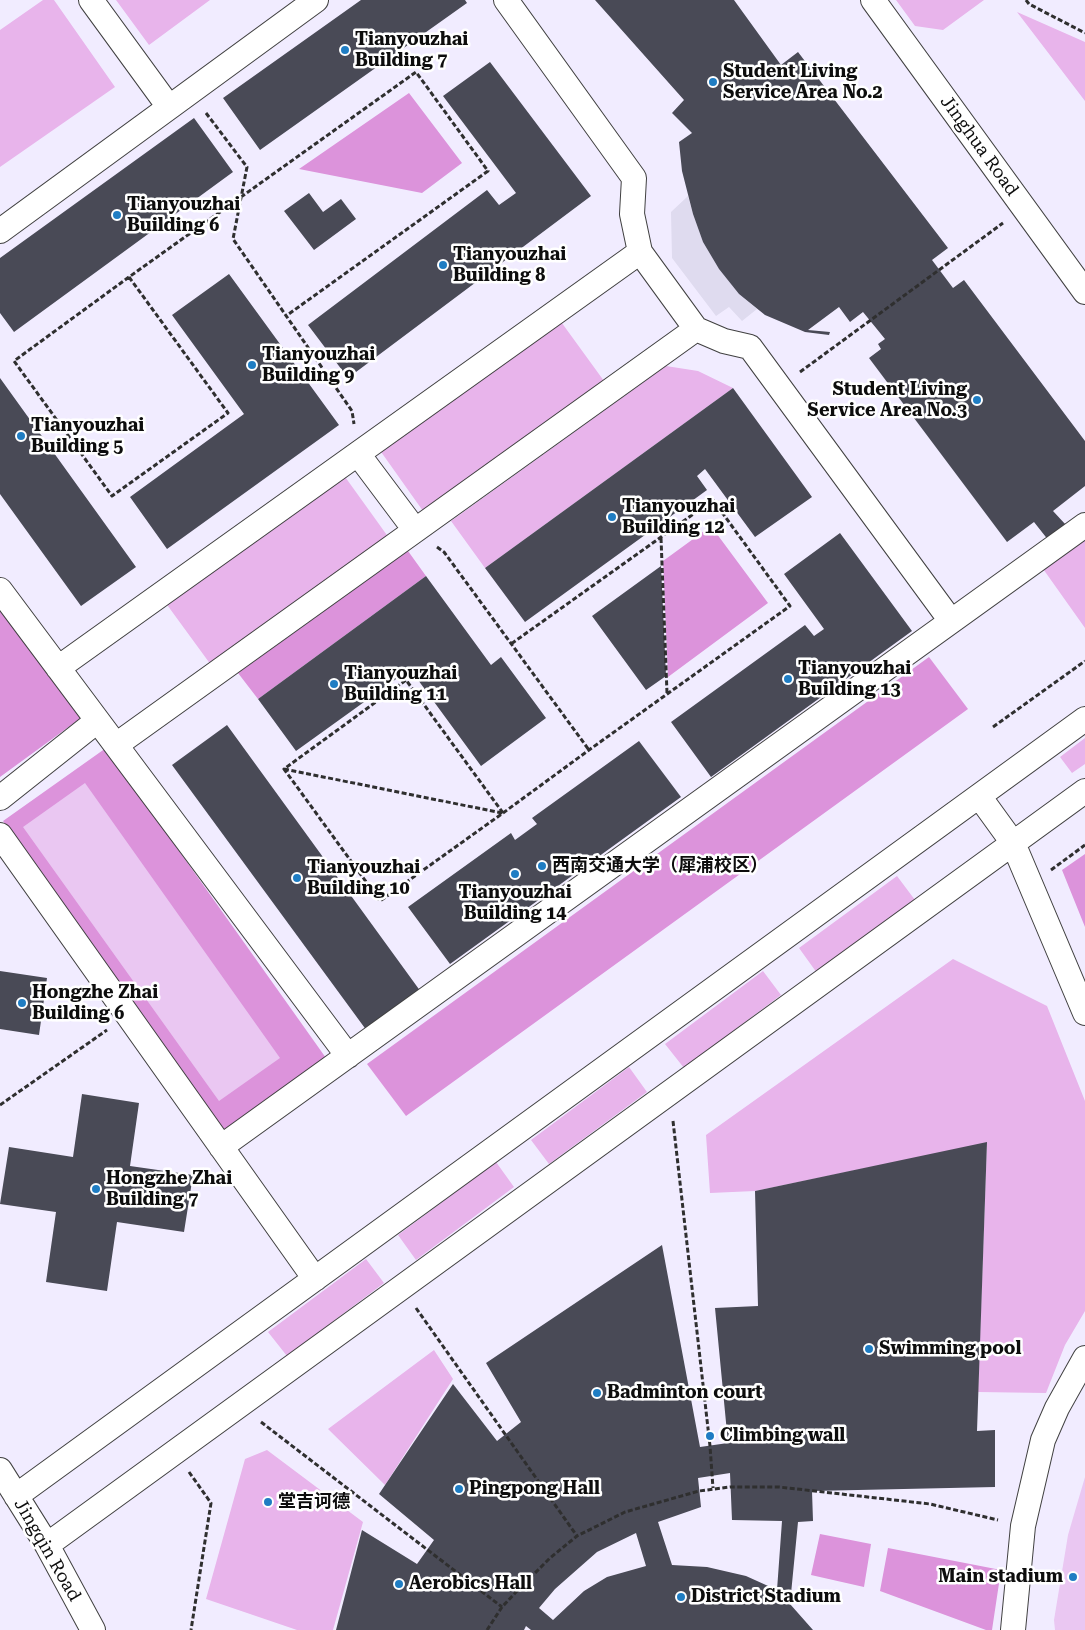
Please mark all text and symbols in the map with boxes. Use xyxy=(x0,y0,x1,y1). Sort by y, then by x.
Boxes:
place label: Tianyouzhai Building 7 xyxy=(355,29,468,72)
marker: Tianyouzhai Building 7 xyxy=(339,44,351,56)
place label: Student Living Service Area No.2 xyxy=(723,61,883,104)
marker: Student Living Service Area No.2 xyxy=(707,76,719,88)
street label: Jinghua Road xyxy=(935,92,1023,200)
place label: Tianyouzhai Building 6 xyxy=(127,194,240,236)
marker: Tianyouzhai Building 6 xyxy=(111,209,123,221)
place label: Tianyouzhai Building 8 xyxy=(453,244,566,286)
marker: Tianyouzhai Building 8 xyxy=(437,259,449,271)
place label: Tianyouzhai Building 9 xyxy=(262,344,375,386)
marker: Tianyouzhai Building 9 xyxy=(246,359,258,371)
place label: Student Living Service Area No.3 xyxy=(807,379,967,422)
marker: Student Living Service Area No.3 xyxy=(971,394,983,406)
place label: Tianyouzhai Building 5 xyxy=(31,415,144,458)
marker: Tianyouzhai Building 5 xyxy=(15,430,27,442)
place label: Tianyouzhai Building 12 xyxy=(622,496,735,538)
marker: Tianyouzhai Building 12 xyxy=(606,511,618,523)
place label: Tianyouzhai Building 13 xyxy=(798,658,911,701)
place label: Tianyouzhai Building 11 xyxy=(344,663,457,706)
marker: Tianyouzhai Building 13 xyxy=(782,673,794,685)
marker: Tianyouzhai Building 11 xyxy=(328,678,340,690)
place label: 西南交通大学（犀浦校区） xyxy=(552,855,768,877)
place label: Tianyouzhai Building 10 xyxy=(307,857,420,900)
marker: 西南交通大学（犀浦校区） xyxy=(536,860,548,872)
marker: Tianyouzhai Building 14 xyxy=(509,868,521,880)
marker: Tianyouzhai Building 10 xyxy=(291,872,303,884)
place label: Tianyouzhai Building 14 xyxy=(458,882,572,924)
place label: Hongzhe Zhai Building 6 xyxy=(32,982,158,1024)
marker: Hongzhe Zhai Building 6 xyxy=(16,997,28,1009)
place label: Hongzhe Zhai Building 7 xyxy=(106,1168,232,1210)
marker: Hongzhe Zhai Building 7 xyxy=(90,1183,102,1195)
place label: Swimming pool xyxy=(879,1338,1021,1360)
marker: Swimming pool xyxy=(863,1343,875,1355)
place label: Badminton court xyxy=(607,1382,763,1404)
marker: Badminton court xyxy=(591,1387,603,1399)
place label: Climbing wall xyxy=(720,1425,845,1447)
marker: Climbing wall xyxy=(704,1430,716,1442)
place label: Pingpong Hall xyxy=(469,1478,600,1500)
marker: Pingpong Hall xyxy=(453,1483,465,1495)
place label: 堂吉诃德 xyxy=(278,1491,350,1513)
street label: Jingqin Road xyxy=(9,1495,85,1605)
marker: 堂吉诃德 xyxy=(262,1496,274,1508)
place label: Main stadium xyxy=(938,1566,1063,1588)
marker: Main stadium xyxy=(1067,1571,1079,1583)
place label: Aerobics Hall xyxy=(409,1573,532,1595)
marker: Aerobics Hall xyxy=(393,1578,405,1590)
place label: District Stadium xyxy=(691,1586,841,1608)
marker: District Stadium xyxy=(675,1591,687,1603)

